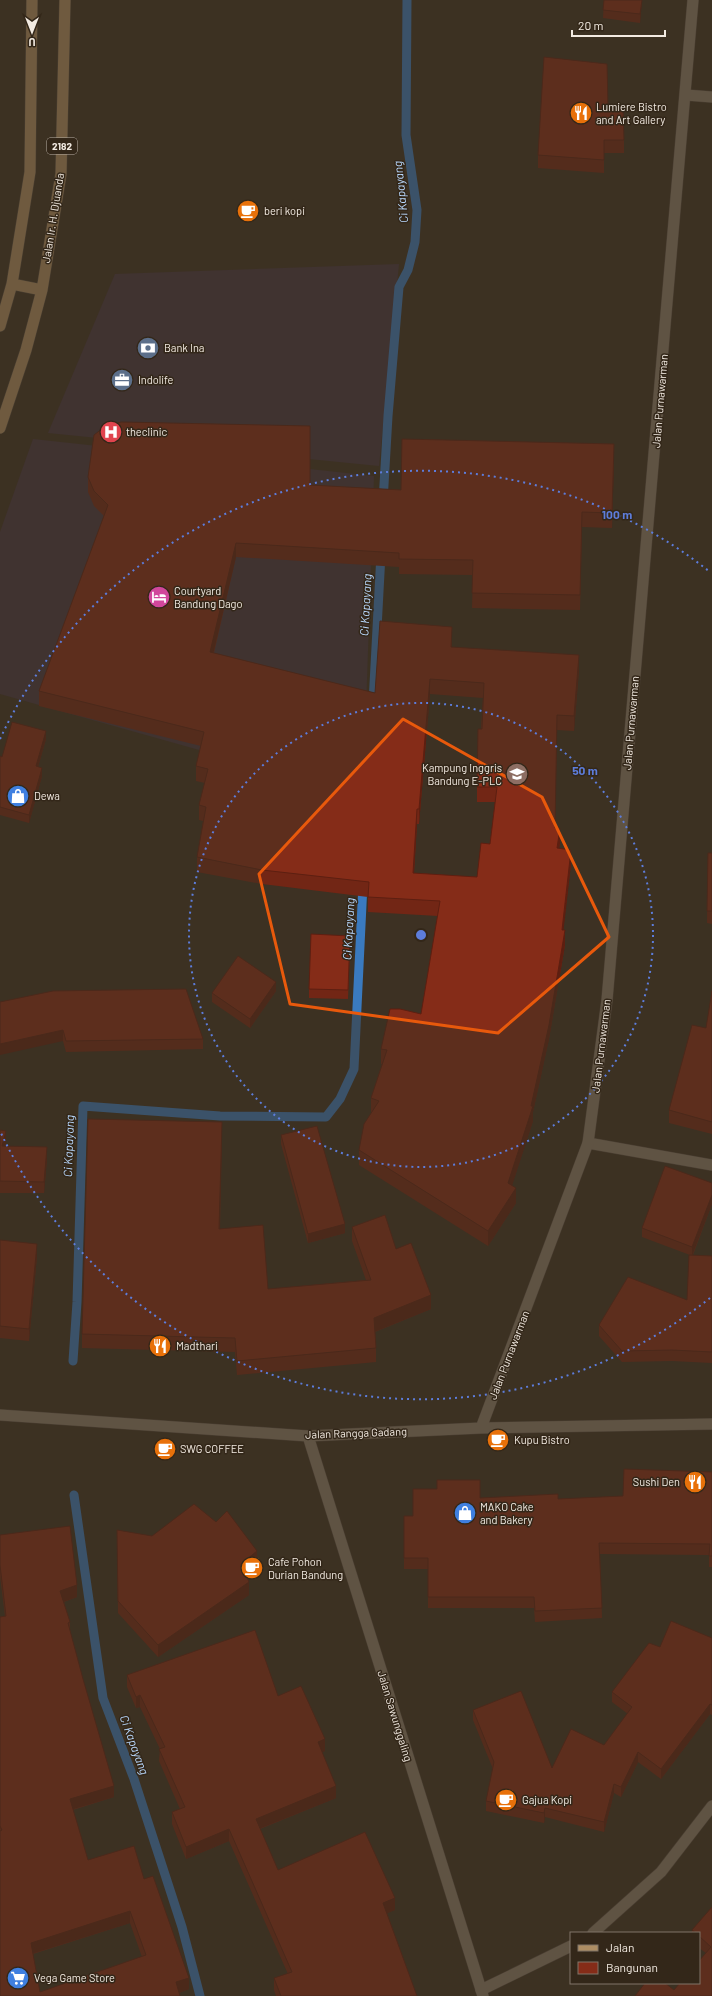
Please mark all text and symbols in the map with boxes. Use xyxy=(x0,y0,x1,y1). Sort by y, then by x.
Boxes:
north arrow xyxy=(12,12,52,52)
scale bar xyxy=(572,12,665,38)
text: 20 m xyxy=(578,18,604,32)
text: U xyxy=(28,36,35,49)
restaurant icon: Lumiere Bistro and Art Gallery xyxy=(568,100,594,126)
place label: Lumiere Bistro and Art Gallery xyxy=(596,100,667,126)
road number: 2182 xyxy=(47,138,77,154)
water label: Ci Kapayang xyxy=(390,160,410,224)
street label: Jalan Ir. H. Djuanda xyxy=(39,172,66,264)
cafe icon: beri kopi xyxy=(235,198,261,224)
place label: beri kopi xyxy=(264,204,305,217)
bank icon: Bank Ina xyxy=(135,335,161,361)
place label: Bank Ina xyxy=(164,341,204,354)
street label: Jalan Purnawarman xyxy=(649,353,670,448)
office icon: Indolife xyxy=(109,367,135,393)
place label: Indolife xyxy=(138,373,173,386)
hospital icon: theclinic xyxy=(98,419,124,445)
place label: theclinic xyxy=(126,425,168,438)
text: 100 m xyxy=(602,507,632,521)
water label: Ci Kapayang xyxy=(356,573,374,636)
hotel icon: Courtyard Bandung Dago xyxy=(146,584,172,610)
place label: Courtyard Bandung Dago xyxy=(174,584,242,610)
street label: Jalan Purnawarman xyxy=(620,675,641,770)
place label: Kampung Inggris Bandung E-PLC xyxy=(422,761,502,787)
school or university icon: Kampung Inggris Bandung E-PLC xyxy=(504,761,530,787)
text: 50 m xyxy=(572,763,598,777)
shop icon: Dewa xyxy=(5,783,31,809)
place label: Dewa xyxy=(34,789,60,802)
water label: Ci Kapayang xyxy=(339,897,357,960)
centre of rings xyxy=(414,928,428,942)
street label: Jalan Purnawarman xyxy=(588,998,613,1093)
water label: Ci Kapayang xyxy=(60,1115,76,1177)
street label: Jalan Purnawarman xyxy=(486,1308,532,1401)
restaurant icon: Madthari xyxy=(147,1333,173,1359)
place label: Madthari xyxy=(176,1339,218,1352)
street label: Jalan Rangga Gadang xyxy=(305,1424,407,1441)
cafe icon: Kupu Bistro xyxy=(485,1427,511,1453)
place label: Kupu Bistro xyxy=(514,1433,570,1446)
cafe icon: SWG COFFEE xyxy=(152,1436,178,1462)
place label: SWG COFFEE xyxy=(180,1442,244,1455)
restaurant icon: Sushi Den xyxy=(682,1469,708,1495)
place label: Sushi Den xyxy=(633,1475,680,1488)
shop icon: MAKO Cake and Bakery xyxy=(452,1500,478,1526)
place label: MAKO Cake and Bakery xyxy=(480,1500,534,1526)
cafe icon: Cafe Pohon Durian Bandung xyxy=(239,1555,265,1581)
place label: Cafe Pohon Durian Bandung xyxy=(268,1555,343,1581)
street label: Jalan Sawunggaling xyxy=(375,1669,416,1763)
water label: Ci Kapayang xyxy=(118,1713,152,1776)
cafe icon: Gajua Kopi xyxy=(493,1787,519,1813)
place label: Gajua Kopi xyxy=(522,1793,572,1806)
legend xyxy=(570,1932,700,1984)
text: Jalan xyxy=(606,1940,634,1954)
text: Bangunan xyxy=(606,1960,658,1974)
supermarket icon: Vega Game Store xyxy=(5,1965,31,1991)
place label: Vega Game Store xyxy=(34,1971,115,1984)

